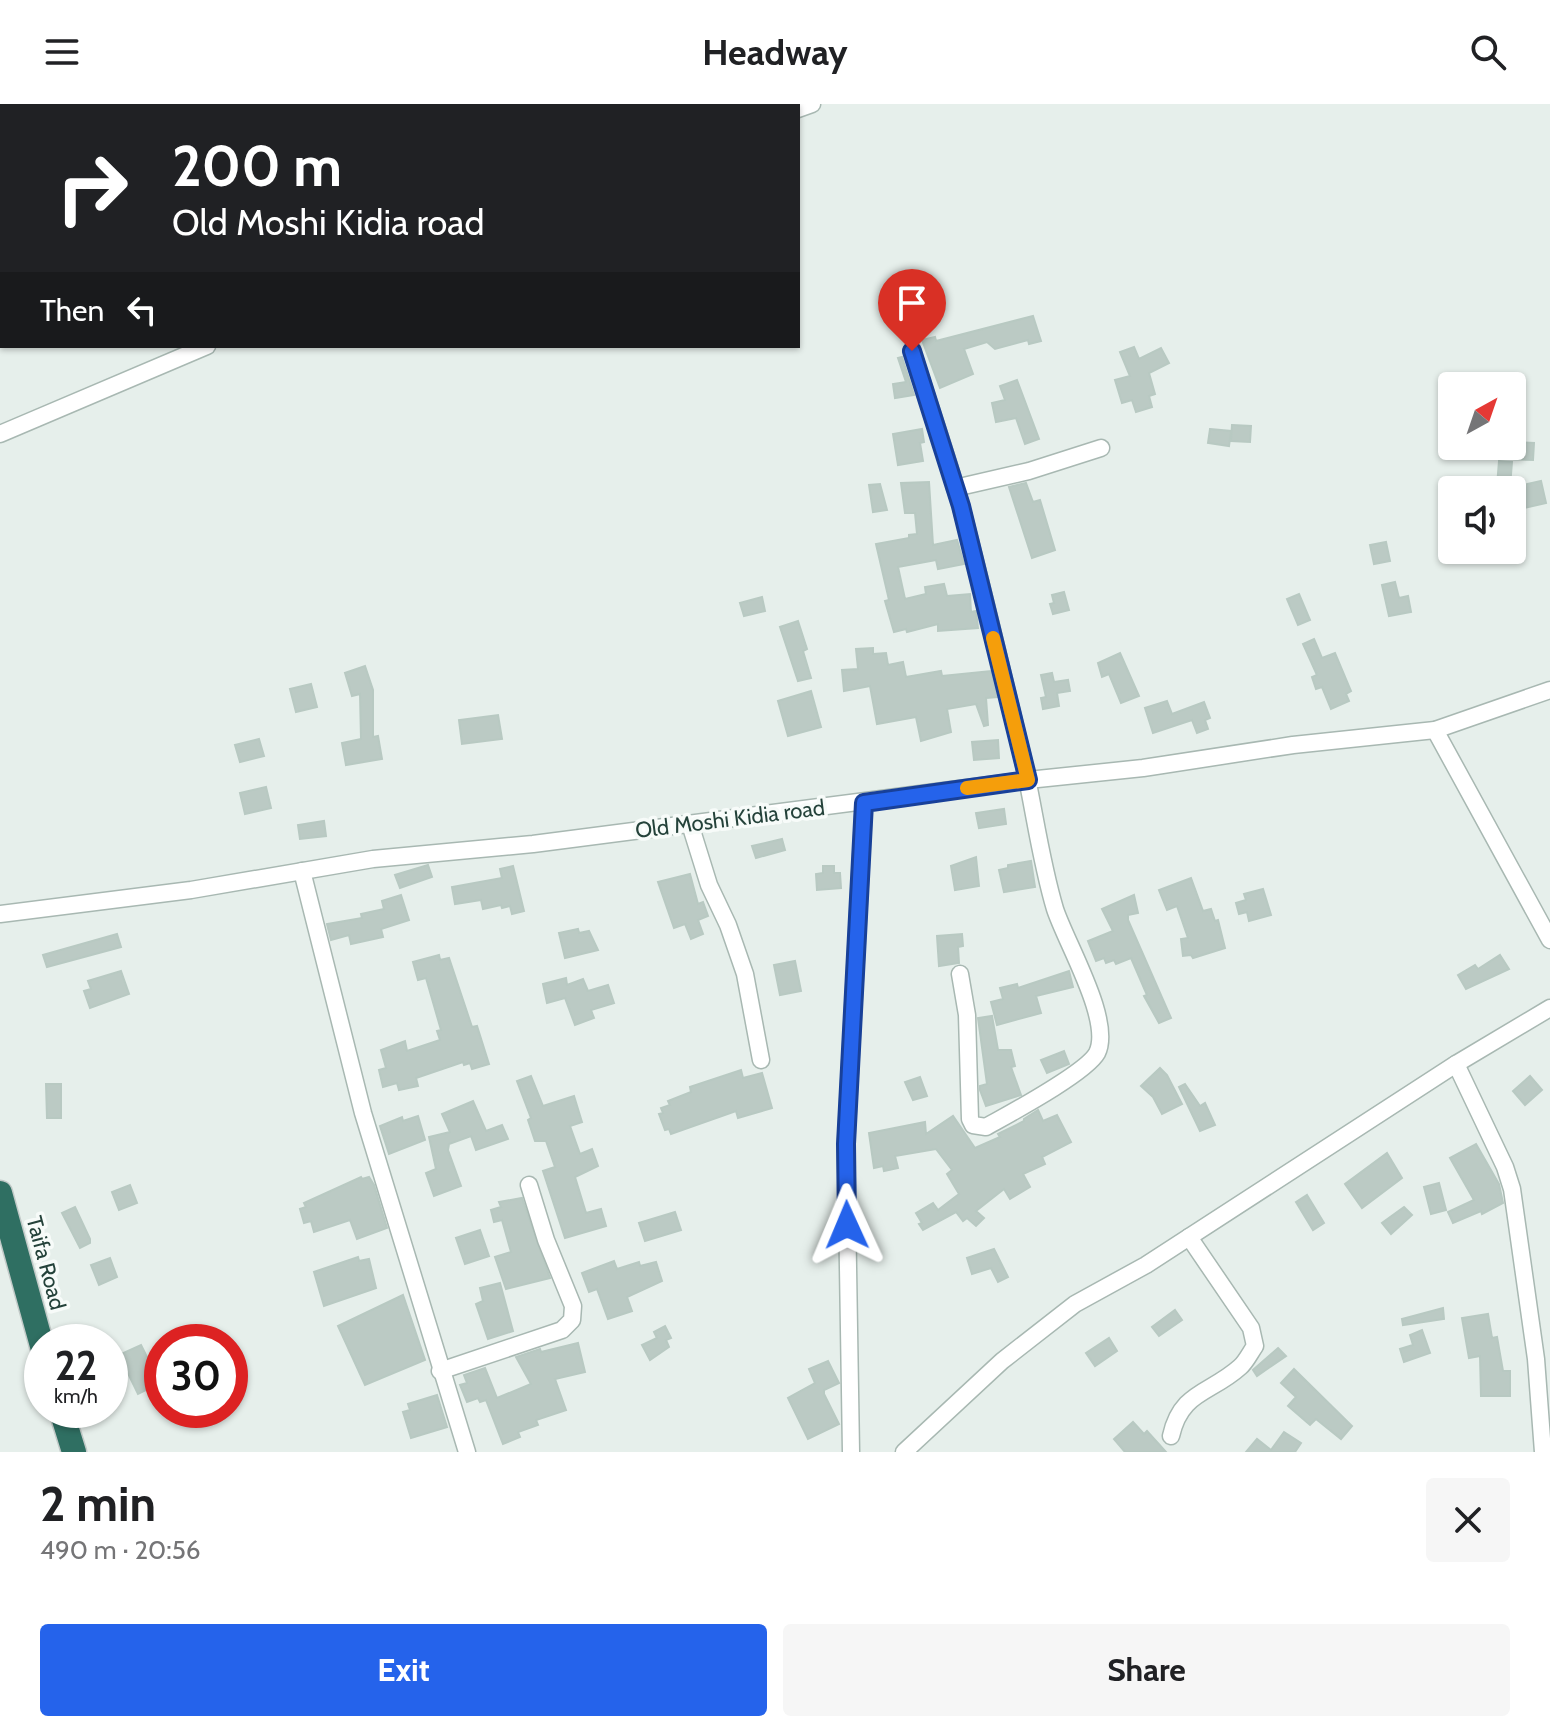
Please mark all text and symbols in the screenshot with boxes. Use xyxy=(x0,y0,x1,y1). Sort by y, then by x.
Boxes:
icon: menu xyxy=(40,30,84,74)
text: Headway xyxy=(702,30,848,74)
icon: search xyxy=(1466,30,1510,74)
text: 200 m xyxy=(172,132,342,200)
icon: right xyxy=(40,136,144,240)
text: Old Moshi Kidia road xyxy=(172,200,484,244)
pin xyxy=(878,269,946,351)
icon: arrive xyxy=(890,281,934,325)
icon: left xyxy=(120,288,164,332)
text: Then xyxy=(40,292,104,329)
north arrow xyxy=(1438,372,1526,460)
map controls xyxy=(1438,372,1526,564)
button: sound xyxy=(1438,476,1526,564)
street label: Old Moshi Kidia road xyxy=(634,794,826,844)
position arrow xyxy=(805,1183,889,1267)
street label: Taifa Road xyxy=(21,1213,71,1313)
speed limit sign: 30 xyxy=(144,1324,248,1428)
text: 22 xyxy=(55,1341,97,1390)
text: km/h xyxy=(54,1384,98,1408)
text: 2 min xyxy=(40,1475,156,1533)
button: close xyxy=(1426,1478,1510,1562)
text: 490 m · 20:56 xyxy=(40,1534,201,1566)
button: Exit xyxy=(40,1624,767,1716)
button: Share xyxy=(783,1624,1510,1716)

